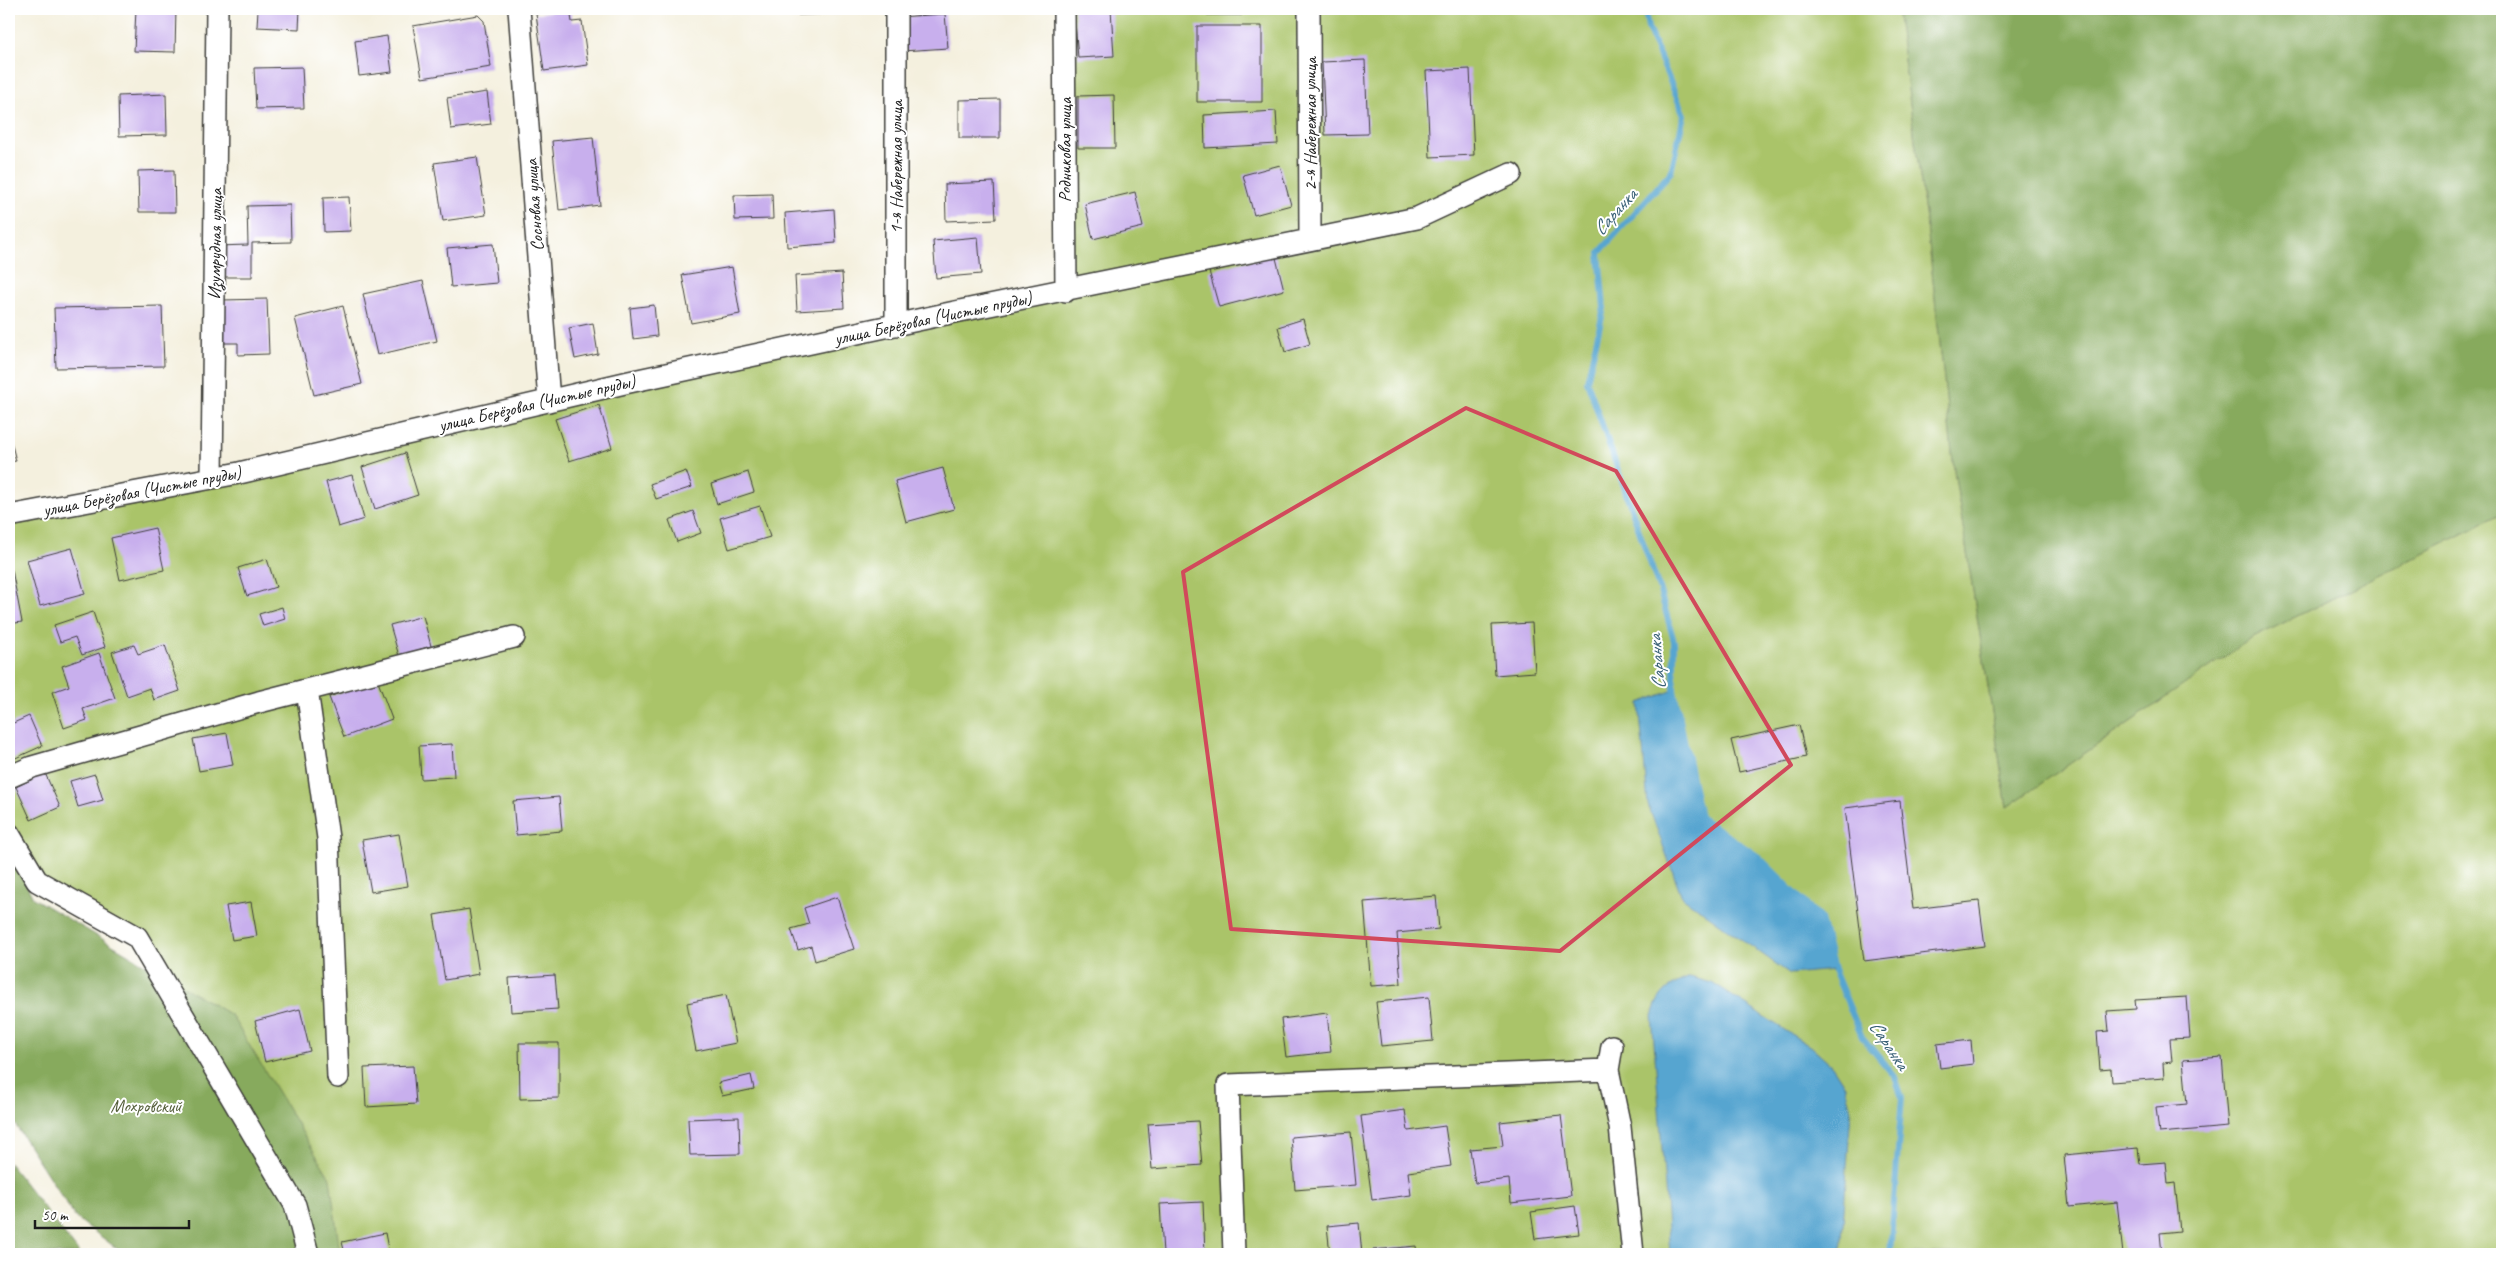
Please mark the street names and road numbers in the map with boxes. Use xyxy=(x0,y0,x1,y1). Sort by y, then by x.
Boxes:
street label: 2-я Набережная улица xyxy=(1299,56,1321,191)
street label: Родниковая улица xyxy=(1054,96,1076,202)
street label: 1-я Набережная улица xyxy=(885,99,907,234)
street label: Сосновая улица xyxy=(520,157,548,252)
street label: Изумрудная улица xyxy=(203,187,228,300)
street label: улица Берёзовая (Чистые пруды) xyxy=(831,286,1035,351)
street label: улица Берёзовая (Чистые пруды) xyxy=(436,369,639,438)
street label: улица Берёзовая (Чистые пруды) xyxy=(40,461,244,522)

